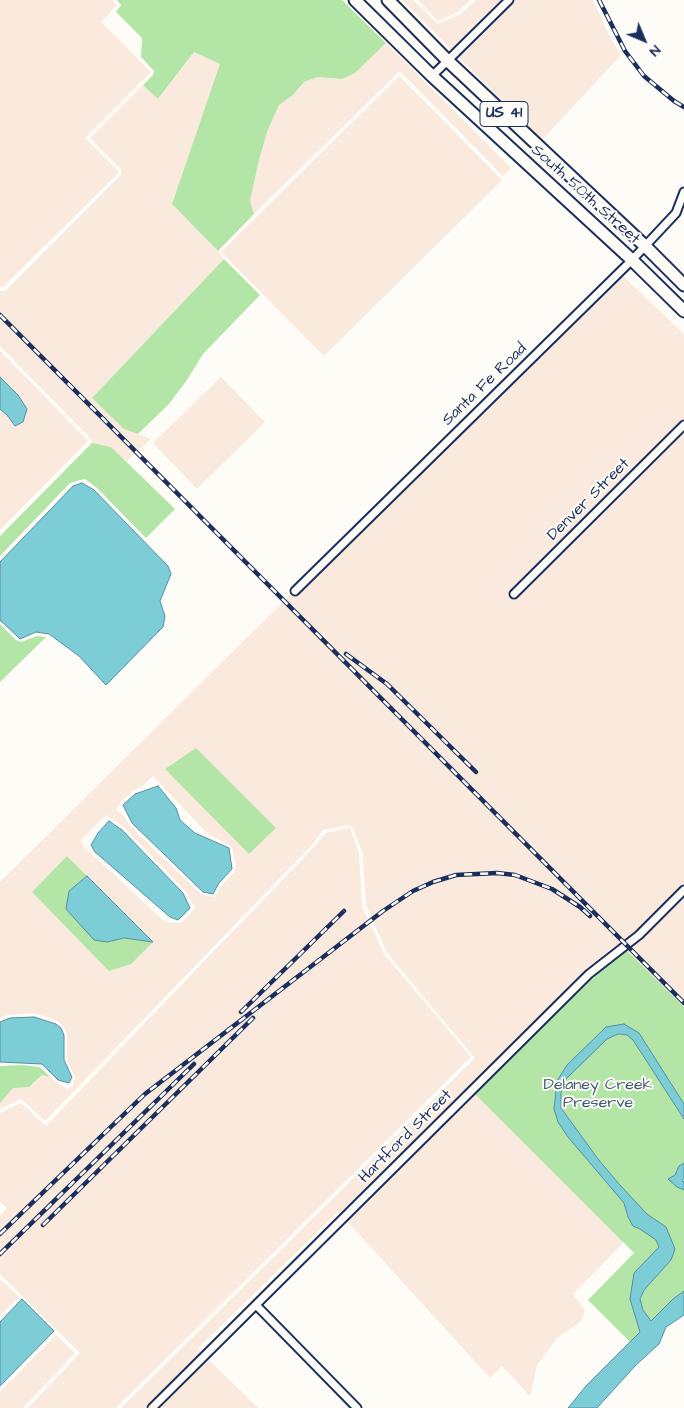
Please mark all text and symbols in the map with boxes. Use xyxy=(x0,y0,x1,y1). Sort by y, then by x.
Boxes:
north arrow xyxy=(619,15,669,65)
text: N xyxy=(644,40,665,61)
road number: US 41 xyxy=(480,102,528,126)
street label: South 50th Street xyxy=(527,141,643,249)
street label: Santa Fe Road xyxy=(439,340,531,430)
street label: Denver Street xyxy=(544,455,634,545)
park label: Delaney Creek Preserve xyxy=(544,1076,652,1114)
street label: Hartford Street xyxy=(355,1086,457,1188)

